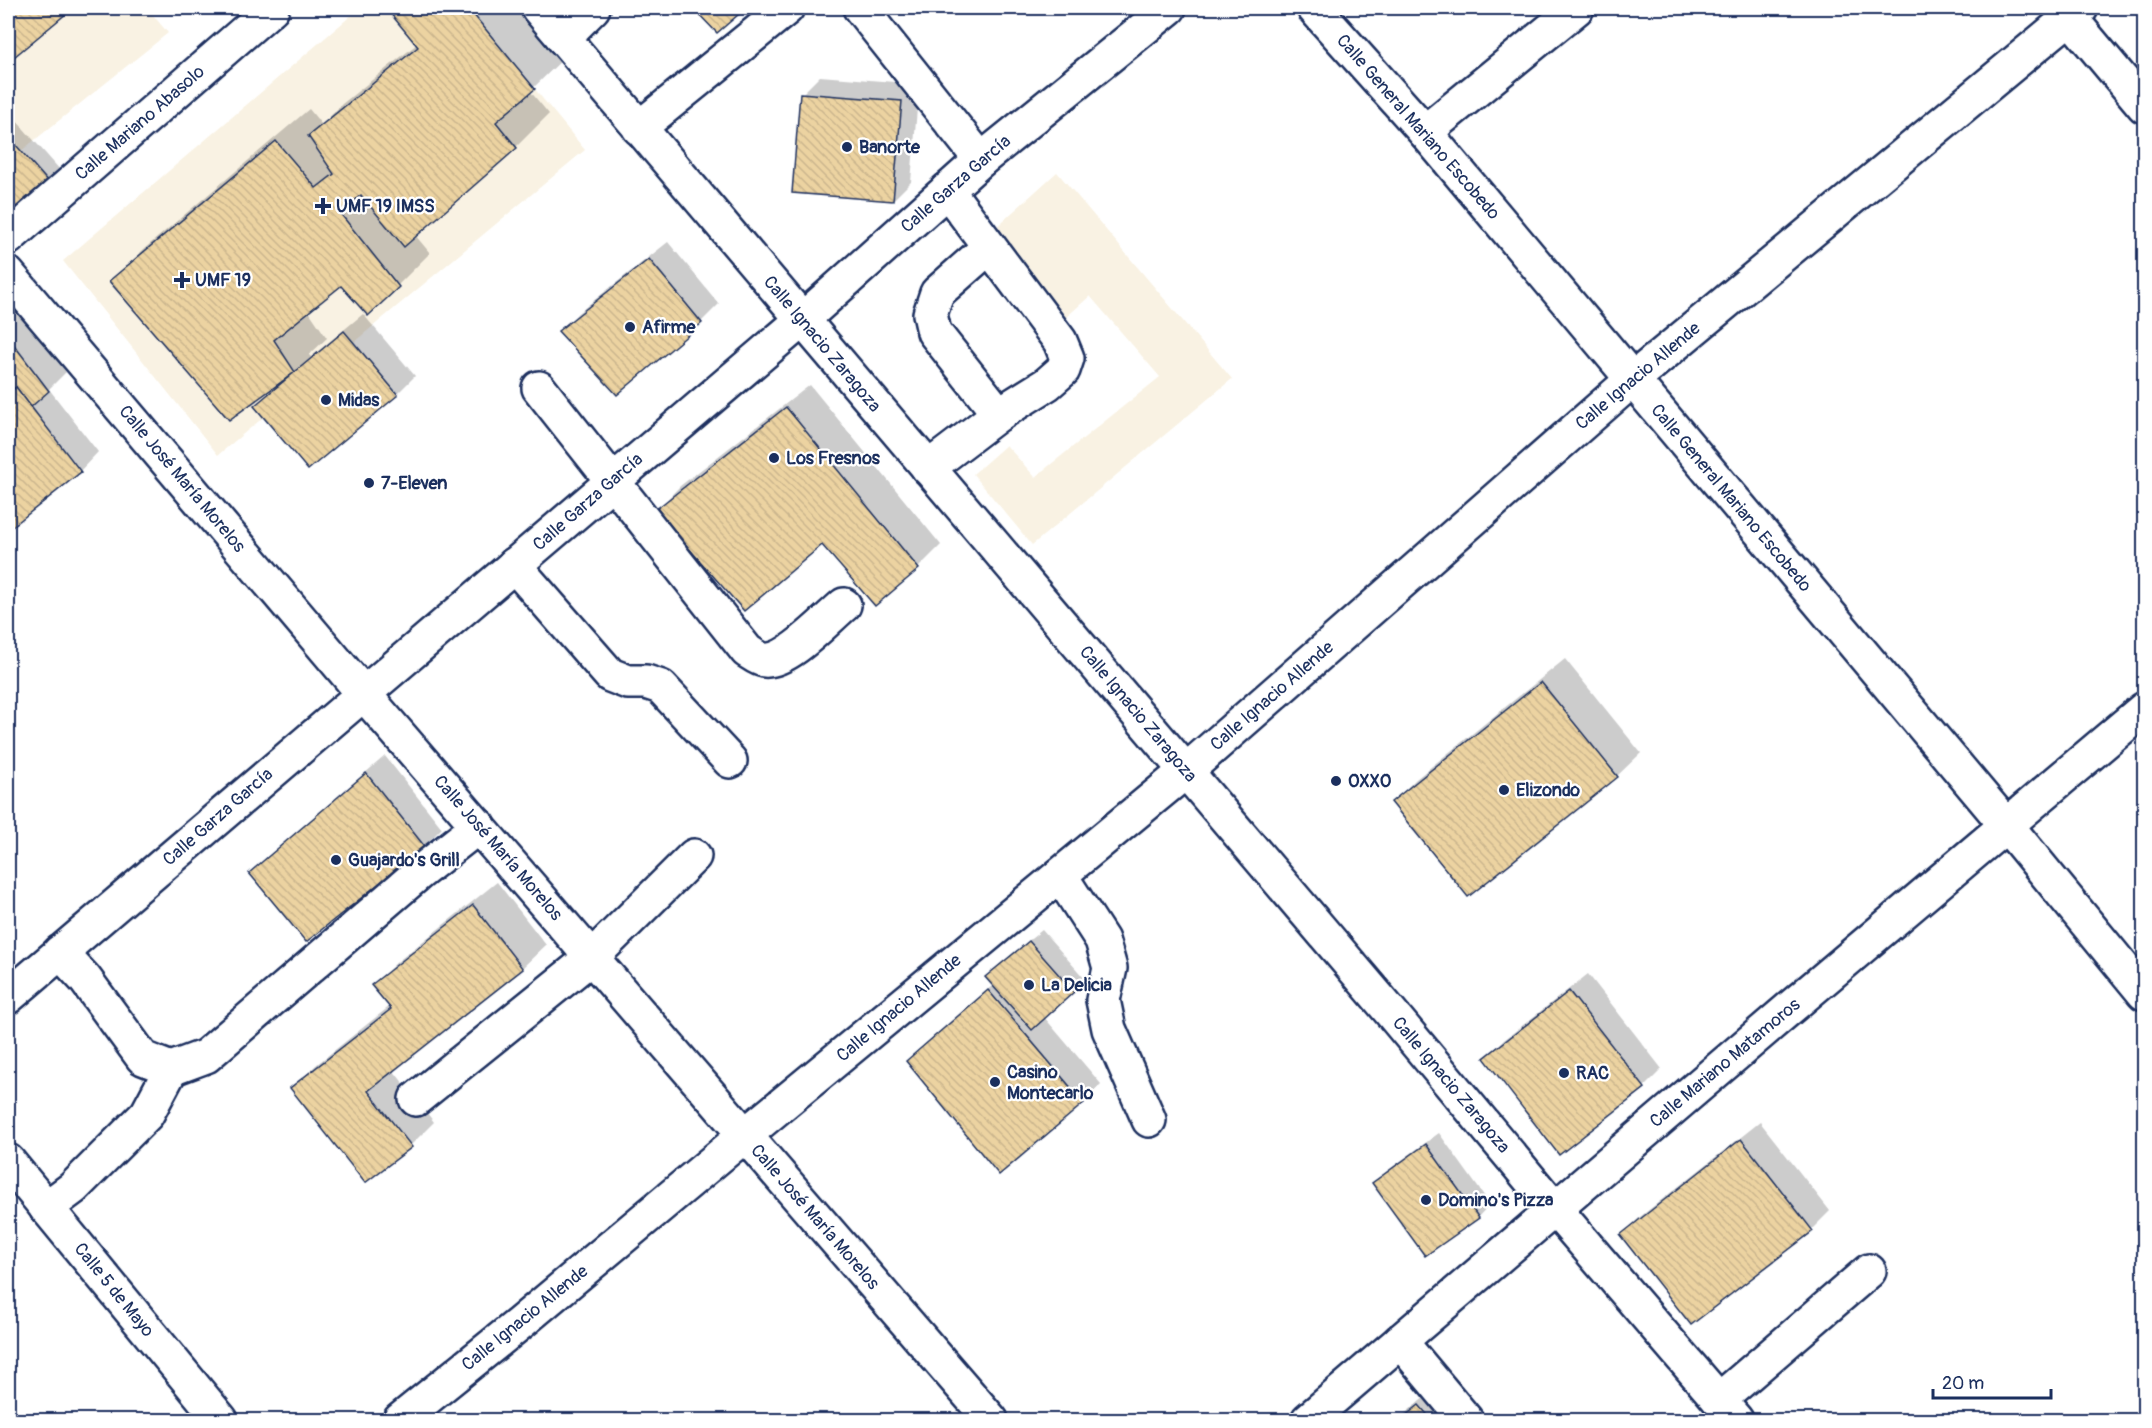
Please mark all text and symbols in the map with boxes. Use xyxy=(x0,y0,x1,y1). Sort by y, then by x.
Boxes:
street label: Calle General Mariano Escobedo xyxy=(1331,30,1505,225)
street label: Calle Mariano Abasolo xyxy=(70,60,210,186)
street label: Calle Garza García xyxy=(896,130,1016,238)
place label: Banorte xyxy=(859,136,921,159)
marker: Banorte xyxy=(840,140,854,154)
place label: UMF 19 IMSS xyxy=(336,195,435,218)
marker: UMF 19 IMSS xyxy=(314,197,332,215)
place label: UMF 19 xyxy=(195,269,251,292)
marker: UMF 19 xyxy=(173,271,191,289)
street label: Calle Ignacio Zaragoza xyxy=(758,271,886,417)
place label: Afirme xyxy=(642,316,697,339)
street label: Calle Ignacio Allende xyxy=(1571,317,1705,435)
marker: Afirme xyxy=(623,320,637,334)
place label: Midas xyxy=(338,389,380,412)
marker: Midas xyxy=(319,393,333,407)
street label: Calle General Mariano Escobedo xyxy=(1646,399,1817,597)
street label: Calle José María Morelos xyxy=(114,401,250,557)
place label: Los Fresnos xyxy=(786,447,881,470)
street label: Calle Garza García xyxy=(528,448,648,556)
marker: Los Fresnos xyxy=(767,451,781,465)
place label: 7-Eleven xyxy=(381,472,448,495)
marker: 7-Eleven xyxy=(362,476,376,490)
street label: Calle Ignacio Allende xyxy=(1205,636,1339,756)
street label: Calle Ignacio Zaragoza xyxy=(1074,641,1202,787)
street label: Calle Garza García xyxy=(158,763,278,871)
place label: OXXO xyxy=(1348,770,1392,793)
street label: Calle José María Morelos xyxy=(429,771,567,925)
marker: OXXO xyxy=(1329,774,1343,788)
place label: Elizondo xyxy=(1516,779,1580,802)
marker: Elizondo xyxy=(1497,783,1511,797)
place label: Guajardo's Grill xyxy=(348,849,460,872)
marker: Guajardo's Grill xyxy=(329,853,343,867)
street label: Calle Ignacio Allende xyxy=(832,949,966,1067)
place label: La Delicia xyxy=(1041,974,1112,997)
marker: La Delicia xyxy=(1022,978,1036,992)
street label: Calle Mariano Matamoros xyxy=(1645,993,1805,1133)
street label: Calle Ignacio Zaragoza xyxy=(1387,1012,1515,1158)
place label: Casino Montecarlo xyxy=(1007,1061,1094,1105)
place label: RAC xyxy=(1576,1062,1609,1085)
marker: RAC xyxy=(1557,1066,1571,1080)
marker: Casino Montecarlo xyxy=(988,1075,1002,1089)
street label: Calle José María Morelos xyxy=(746,1140,884,1294)
place label: Domino's Pizza xyxy=(1438,1189,1554,1212)
marker: Domino's Pizza xyxy=(1419,1193,1433,1207)
street label: Calle 5 de Mayo xyxy=(69,1238,159,1342)
street label: Calle Ignacio Allende xyxy=(457,1260,593,1376)
scale bar xyxy=(1933,1362,2052,1400)
text: 20 m xyxy=(1942,1372,1984,1395)

